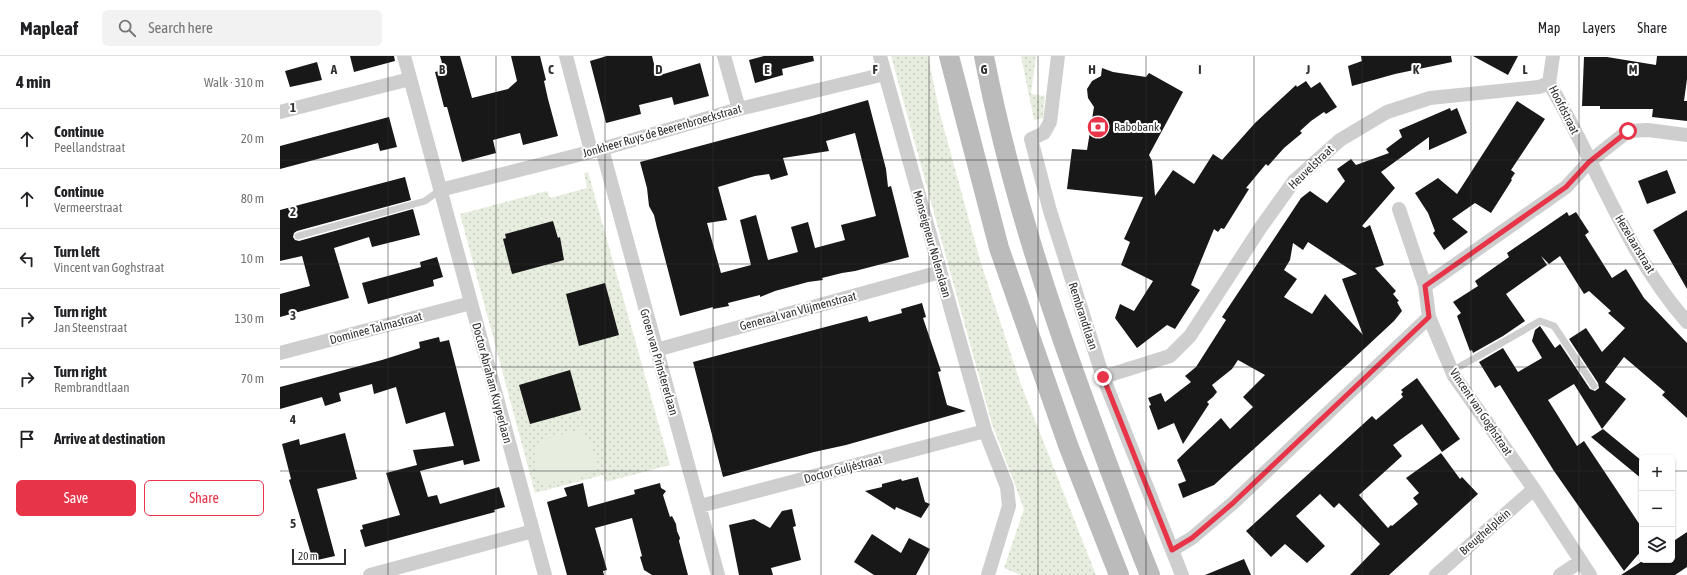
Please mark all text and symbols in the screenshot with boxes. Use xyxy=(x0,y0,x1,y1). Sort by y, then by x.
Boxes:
search box xyxy=(102,10,382,46)
text: Mapleaf xyxy=(20,17,78,39)
icon: search xyxy=(116,17,138,39)
text: Search here xyxy=(148,19,213,36)
text: Map xyxy=(1538,20,1560,36)
text: Layers xyxy=(1582,20,1615,36)
text: Share xyxy=(1637,20,1667,36)
text: A xyxy=(330,62,338,77)
text: B xyxy=(439,62,446,77)
text: C xyxy=(548,62,554,77)
text: D xyxy=(655,62,663,77)
text: E xyxy=(764,62,770,77)
text: F xyxy=(872,62,878,77)
text: G xyxy=(981,62,988,77)
text: H xyxy=(1088,62,1096,77)
text: I xyxy=(1198,62,1202,77)
text: J xyxy=(1305,62,1310,77)
text: K xyxy=(1413,62,1420,77)
text: L xyxy=(1522,62,1528,77)
text: M xyxy=(1629,62,1638,77)
text: 4 min xyxy=(16,72,51,92)
text: Walk · 310 m xyxy=(204,75,264,90)
street label: Hoofdstraat xyxy=(1546,83,1582,137)
text: 1 xyxy=(290,100,296,115)
street label: Jonkheer Ruys de Beerenbroeckstraat xyxy=(581,101,744,160)
bank icon: Rabobank xyxy=(1085,114,1111,140)
place label: Rabobank xyxy=(1114,120,1160,134)
route start xyxy=(1619,122,1637,140)
text: Continue xyxy=(54,123,104,140)
icon: ahead xyxy=(16,128,38,150)
text: 20 m xyxy=(241,131,264,146)
text: Peellandstraat xyxy=(54,140,125,155)
street label: Heuvelstraat xyxy=(1286,142,1337,192)
text: Continue xyxy=(54,183,104,200)
icon: ahead xyxy=(16,188,38,210)
street label: Monseigneur Nolenslaan xyxy=(910,189,954,299)
text: 80 m xyxy=(241,191,264,206)
text: Vermeerstraat xyxy=(54,200,122,215)
text: 2 xyxy=(290,204,296,219)
street label: Hezelaarstraat xyxy=(1612,212,1658,276)
text: Turn left xyxy=(54,243,100,260)
icon: left xyxy=(16,248,38,270)
text: 10 m xyxy=(241,251,264,266)
text: Vincent van Goghstraat xyxy=(54,260,164,275)
street label: Rembrandtlaan xyxy=(1066,281,1100,351)
street label: Generaal van Vlijmenstraat xyxy=(738,289,858,333)
text: Turn right xyxy=(54,303,107,320)
street label: Groen van Prinstererlaan xyxy=(637,307,681,417)
icon: right xyxy=(16,308,38,330)
text: 3 xyxy=(290,308,296,323)
street label: Dominee Talmastraat xyxy=(328,309,424,347)
text: 130 m xyxy=(235,311,264,326)
text: Jan Steenstraat xyxy=(54,320,127,335)
street label: Doctor Abraham Kuyperlaan xyxy=(469,321,515,445)
text: Turn right xyxy=(54,363,107,380)
street label: Vincent van Goghstraat xyxy=(1447,366,1516,459)
icon: right xyxy=(16,368,38,390)
route end xyxy=(1094,368,1112,386)
text: 70 m xyxy=(241,371,264,386)
text: Rembrandtlaan xyxy=(54,380,130,395)
text: 4 xyxy=(289,412,296,427)
icon: arrive xyxy=(16,428,38,450)
text: Arrive at destination xyxy=(54,430,165,447)
street label: Doctor Guljéstraat xyxy=(802,452,884,486)
map controls xyxy=(1639,455,1675,563)
button: + xyxy=(1639,455,1675,491)
button: Save xyxy=(16,480,136,516)
button: Share xyxy=(144,480,264,516)
button: − xyxy=(1639,491,1675,527)
street label: Breughelplein xyxy=(1457,506,1513,558)
text: 5 xyxy=(290,516,296,531)
button: layers xyxy=(1639,527,1675,563)
scale bar xyxy=(292,547,346,566)
text: 20 m xyxy=(298,550,318,562)

